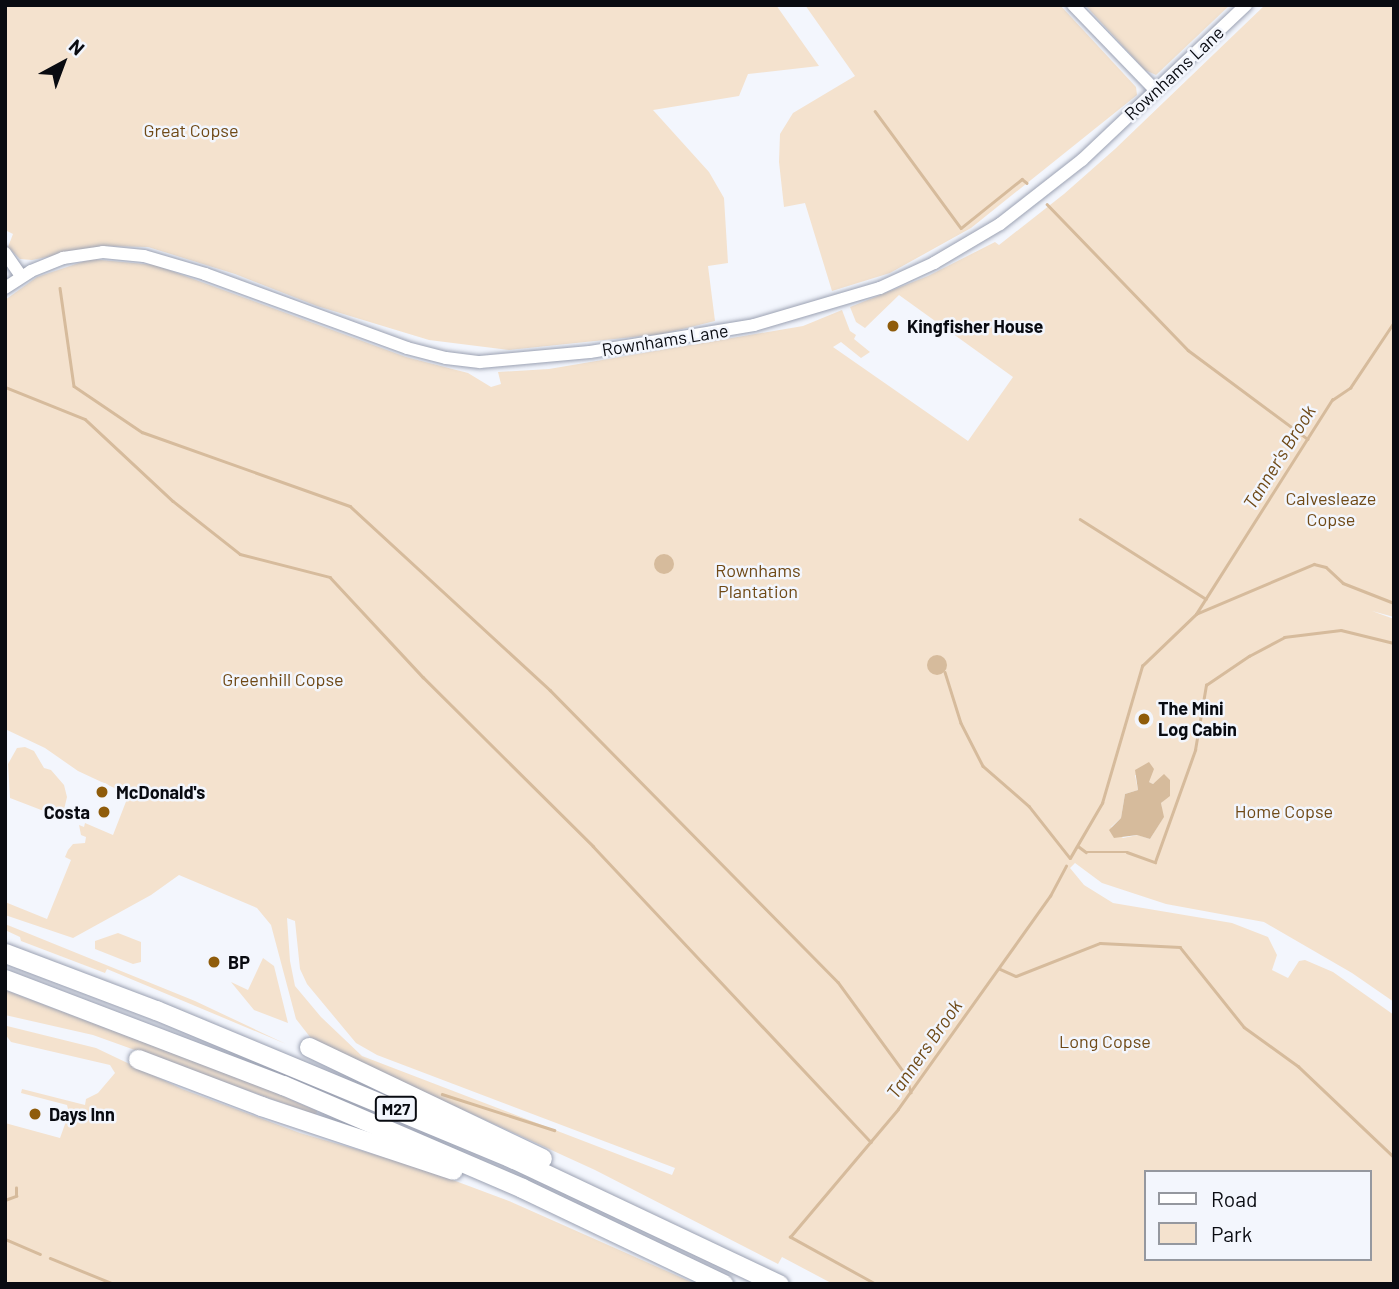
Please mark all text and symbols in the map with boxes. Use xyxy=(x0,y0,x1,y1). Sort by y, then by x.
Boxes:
street label: Rownhams Lane xyxy=(1120,22,1228,124)
north arrow xyxy=(28,28,98,98)
text: N xyxy=(65,34,89,60)
park label: Great Copse xyxy=(143,119,239,141)
place label: Kingfisher House xyxy=(907,315,1043,337)
marker: Kingfisher House xyxy=(885,318,901,334)
street label: Rownhams Lane xyxy=(600,319,730,361)
water label: Tanner's Brook xyxy=(1238,401,1320,513)
park label: Calvesleaze Copse xyxy=(1286,488,1376,530)
park label: Rownhams Plantation xyxy=(715,560,801,602)
park label: Greenhill Copse xyxy=(222,668,344,690)
place label: The Mini Log Cabin xyxy=(1158,698,1237,740)
marker: The Mini Log Cabin xyxy=(1136,711,1152,727)
place label: McDonald's xyxy=(116,781,205,803)
marker: McDonald's xyxy=(94,784,110,800)
park label: Home Copse xyxy=(1235,800,1333,822)
place label: Costa xyxy=(44,801,90,823)
marker: Costa xyxy=(96,804,112,820)
place label: BP xyxy=(228,951,250,973)
marker: BP xyxy=(206,954,222,970)
water label: Tanners Brook xyxy=(881,995,967,1103)
park label: Long Copse xyxy=(1059,1030,1151,1052)
road number: M27 xyxy=(373,1096,419,1121)
place label: Days Inn xyxy=(49,1103,115,1125)
marker: Days Inn xyxy=(27,1106,43,1122)
legend xyxy=(1144,1170,1371,1261)
text: Road xyxy=(1211,1186,1257,1211)
text: Park xyxy=(1211,1221,1252,1246)

